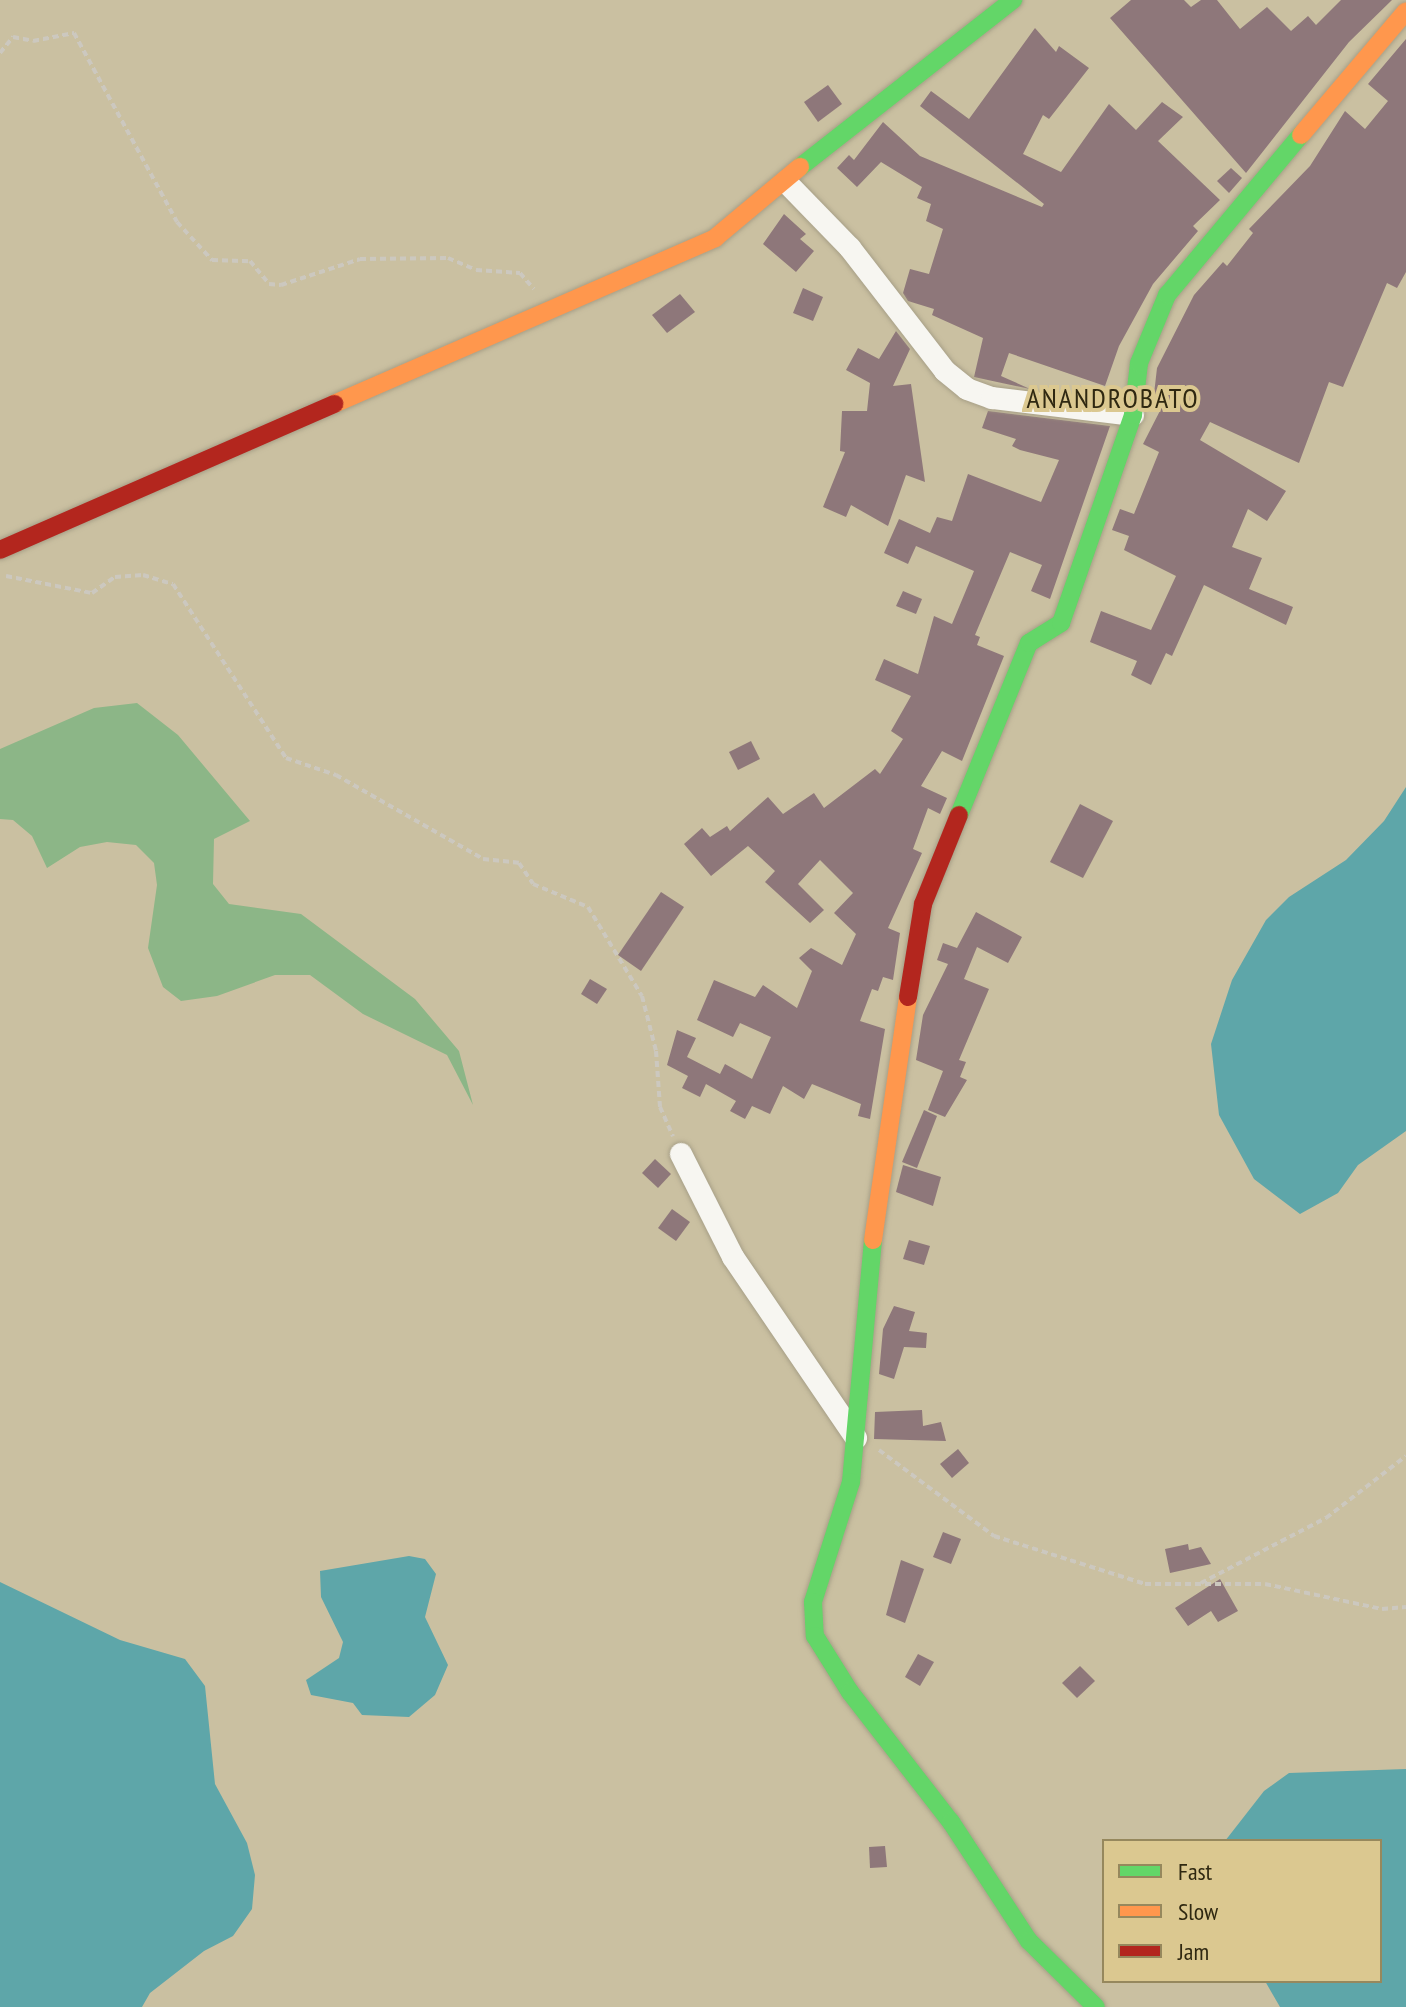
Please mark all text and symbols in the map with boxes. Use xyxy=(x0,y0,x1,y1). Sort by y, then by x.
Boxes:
district label: ANANDROBATO xyxy=(1026,381,1200,415)
legend xyxy=(1102,1839,1382,1983)
text: Fast xyxy=(1178,1856,1212,1887)
text: Slow xyxy=(1178,1896,1218,1927)
text: Jam xyxy=(1178,1936,1209,1967)

